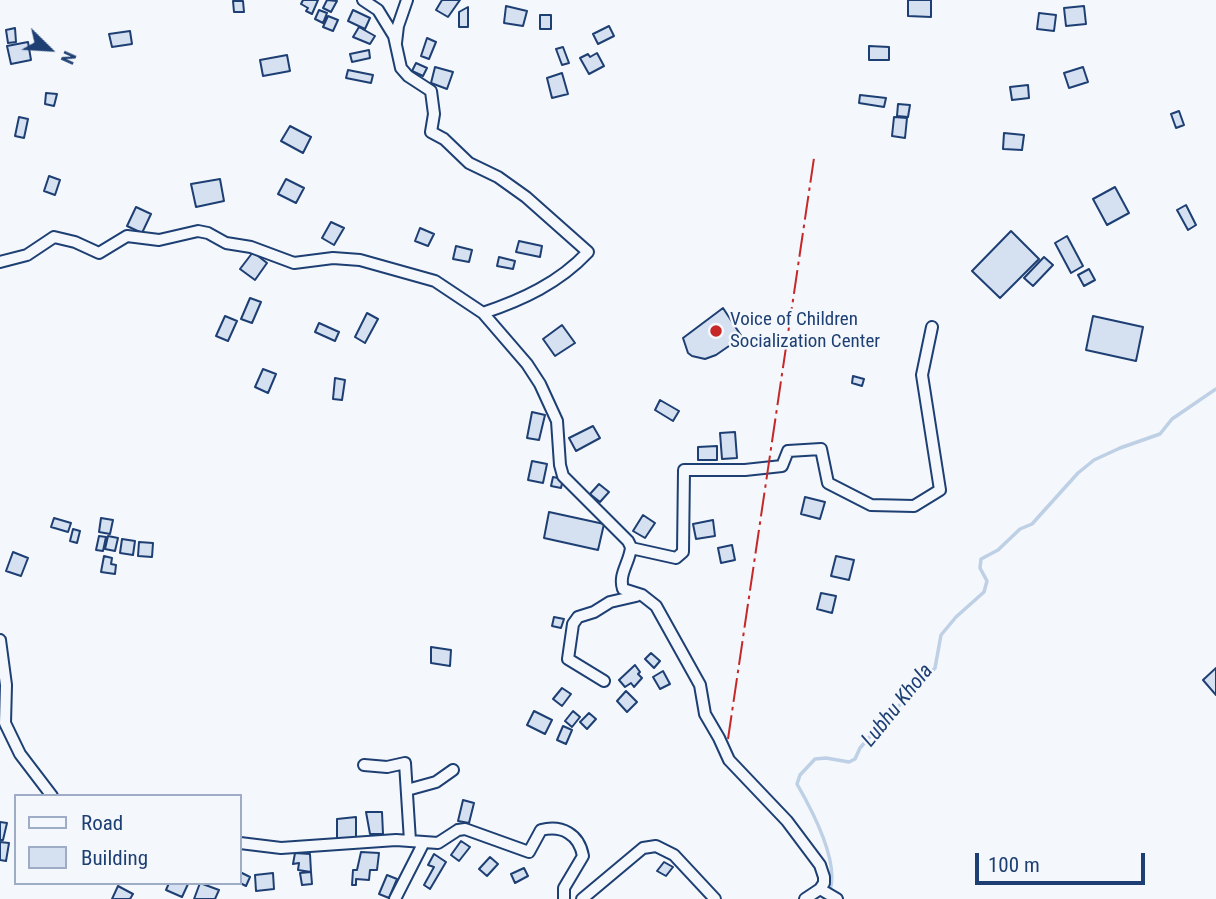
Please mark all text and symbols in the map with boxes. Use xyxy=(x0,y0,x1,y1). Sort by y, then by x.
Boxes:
north arrow xyxy=(14,14,84,84)
text: N xyxy=(56,48,82,68)
place label: Voice of Children Socialization Center xyxy=(730,309,880,353)
marker: Voice of Children Socialization Center xyxy=(708,323,724,339)
water label: Lubhu Khola xyxy=(857,660,939,752)
legend xyxy=(14,794,242,885)
text: Road xyxy=(81,811,123,835)
scale bar xyxy=(978,839,1148,883)
text: Building xyxy=(81,846,148,870)
text: 100 m xyxy=(988,853,1040,877)

